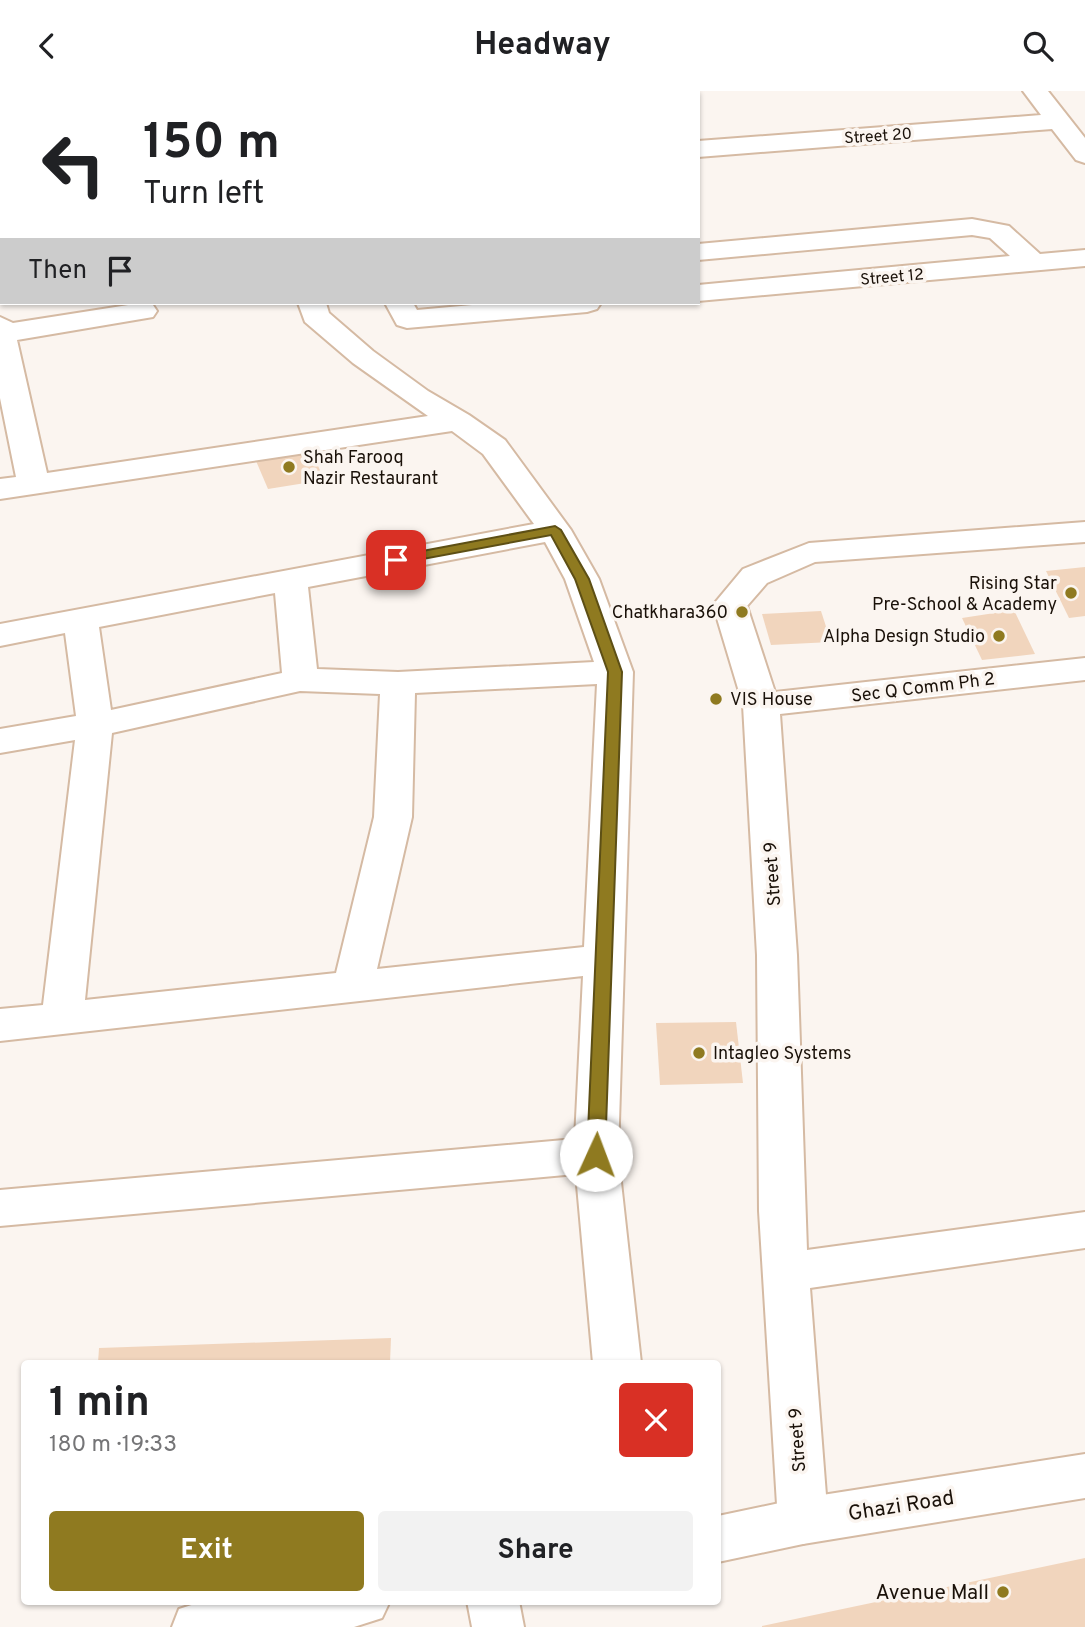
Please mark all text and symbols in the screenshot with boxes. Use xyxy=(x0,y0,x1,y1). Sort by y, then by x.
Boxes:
text: Headway xyxy=(474,26,611,66)
icon: back xyxy=(28,27,66,65)
icon: search xyxy=(1019,27,1057,65)
text: 150 m xyxy=(143,114,280,176)
icon: left xyxy=(28,119,119,210)
street label: Street 20 xyxy=(844,125,913,149)
text: Turn left xyxy=(143,175,264,215)
icon: arrive xyxy=(101,252,139,290)
text: Then xyxy=(28,255,87,288)
street label: Street 12 xyxy=(860,265,925,291)
place label: Shah Farooq Nazir Restaurant xyxy=(303,447,438,491)
marker: Shah Farooq Nazir Restaurant xyxy=(281,459,297,475)
pin xyxy=(366,530,426,590)
icon: arrive xyxy=(377,541,415,579)
place label: Rising Star Pre-School & Academy xyxy=(872,573,1057,617)
marker: Rising Star Pre-School & Academy xyxy=(1063,585,1079,601)
place label: Chatkhara360 xyxy=(612,602,728,625)
marker: Chatkhara360 xyxy=(734,604,750,620)
place label: Alpha Design Studio xyxy=(823,626,985,649)
marker: Alpha Design Studio xyxy=(991,628,1007,644)
street label: Sec Q Comm Ph 2 xyxy=(850,668,996,709)
place label: VIS House xyxy=(730,689,813,712)
marker: VIS House xyxy=(708,691,724,707)
street label: Street 9 xyxy=(760,841,787,907)
place label: Intagleo Systems xyxy=(713,1043,851,1066)
marker: Intagleo Systems xyxy=(691,1045,707,1061)
position arrow xyxy=(559,1118,633,1192)
text: 1 min xyxy=(49,1378,150,1431)
button: close xyxy=(619,1383,693,1457)
street label: Street 9 xyxy=(785,1407,812,1473)
text: 180 m · 19:33 xyxy=(49,1431,177,1460)
street label: Ghazi Road xyxy=(846,1485,956,1528)
button: Exit xyxy=(49,1511,364,1591)
button: Share xyxy=(378,1511,693,1591)
place label: Avenue Mall xyxy=(876,1580,989,1607)
marker: Avenue Mall xyxy=(995,1584,1011,1600)

